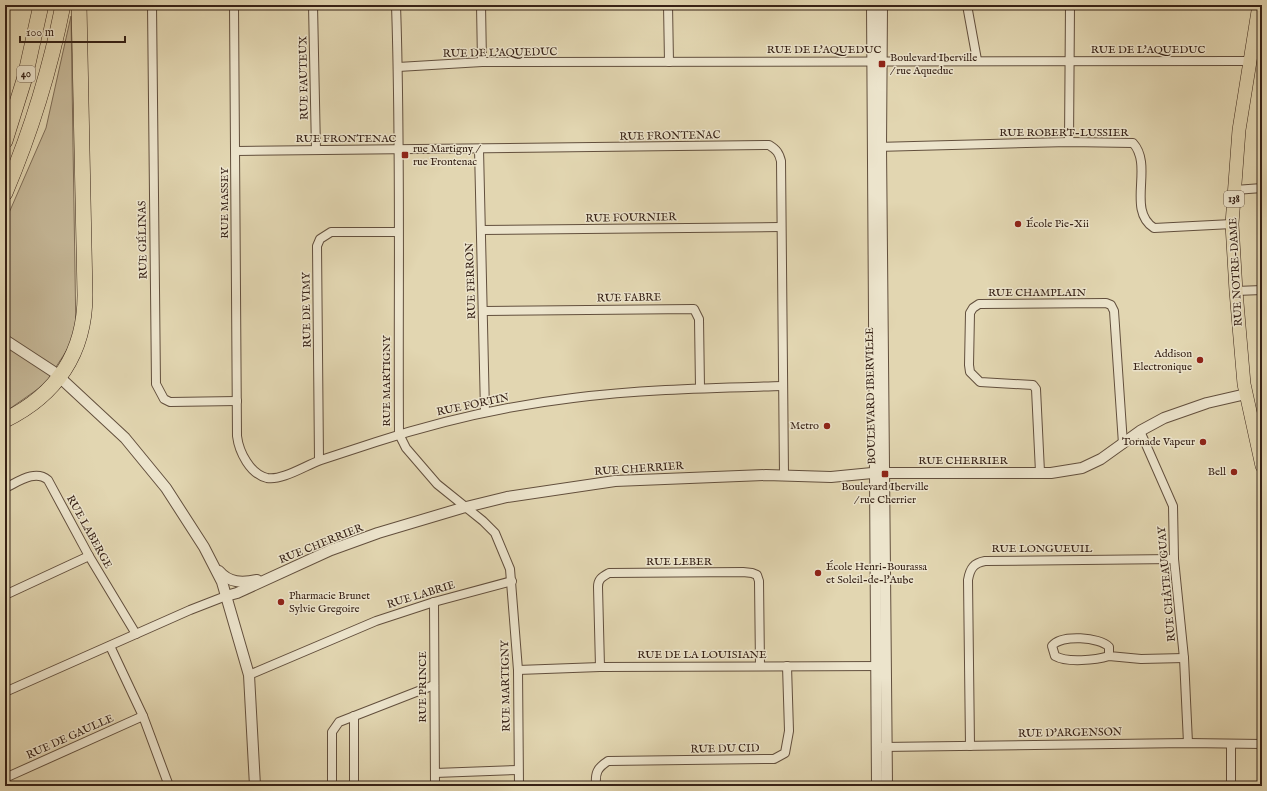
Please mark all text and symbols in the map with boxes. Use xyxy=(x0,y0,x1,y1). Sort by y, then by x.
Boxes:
scale bar xyxy=(20,18,125,44)
text: 100 m xyxy=(26,25,54,40)
street label: RUE FAUTEUX xyxy=(296,36,312,120)
street label: RUE DE L'AQUEDUC xyxy=(767,43,881,57)
street label: RUE DE L'AQUEDUC xyxy=(1091,43,1205,57)
street label: RUE DE L'AQUEDUC xyxy=(443,45,558,61)
place label: Boulevard Iberville / rue Aqueduc xyxy=(890,51,977,78)
marker: Boulevard Iberville / rue Aqueduc xyxy=(877,59,887,69)
road number: 40 xyxy=(17,66,35,82)
street label: RUE ROBERT-LUSSIER xyxy=(999,126,1129,140)
street label: RUE FRONTENAC xyxy=(619,128,721,144)
street label: RUE FRONTENAC xyxy=(296,132,397,146)
place label: rue Martigny / rue Frontenac xyxy=(413,142,482,169)
marker: rue Martigny / rue Frontenac xyxy=(400,150,410,160)
street label: RUE MASSEY xyxy=(218,167,232,239)
road number: 138 xyxy=(1224,191,1244,207)
street label: RUE GÉLINAS xyxy=(135,200,151,279)
street label: RUE FOURNIER xyxy=(585,210,677,226)
place label: École Pie-Xii xyxy=(1026,217,1089,231)
street label: RUE NOTRE-DAME xyxy=(1226,217,1246,327)
marker: École Pie-Xii xyxy=(1013,219,1023,229)
street label: RUE FERRON xyxy=(463,242,479,320)
street label: RUE DE VIMY xyxy=(299,271,315,348)
street label: RUE CHAMPLAIN xyxy=(988,286,1087,300)
street label: RUE FABRE xyxy=(597,290,662,306)
street label: BOULEVARD IBERVILLE xyxy=(863,327,879,465)
street label: RUE MARTIGNY xyxy=(380,335,394,427)
place label: Addison Electronique xyxy=(1133,347,1192,374)
marker: Addison Electronique xyxy=(1195,355,1205,365)
street label: RUE FORTIN xyxy=(436,390,511,420)
place label: Metro xyxy=(790,419,819,433)
marker: Metro xyxy=(822,421,832,431)
place label: Tornade Vapeur xyxy=(1122,435,1195,449)
marker: Tornade Vapeur xyxy=(1198,437,1208,447)
street label: RUE CHERRIER xyxy=(918,454,1008,468)
street label: RUE CHERRIER xyxy=(594,459,685,479)
place label: Bell xyxy=(1208,465,1226,479)
marker: Bell xyxy=(1229,467,1239,477)
marker: Boulevard Iberville / rue Cherrier xyxy=(880,469,890,479)
place label: Boulevard Iberville / rue Cherrier xyxy=(841,480,929,507)
street label: RUE LABERGE xyxy=(63,493,115,572)
street label: RUE CHERRIER xyxy=(277,520,366,567)
street label: RUE CHÂTEAUGUAY xyxy=(1155,525,1179,642)
street label: RUE LONGUEUIL xyxy=(992,542,1093,556)
street label: RUE LEBER xyxy=(646,555,713,569)
place label: École Henri-Bourassa et Soleil-de-l'Aube xyxy=(826,560,927,587)
marker: École Henri-Bourassa et Soleil-de-l'Aube xyxy=(813,568,823,578)
street label: RUE LABRIE xyxy=(385,578,457,612)
place label: Pharmacie Brunet Sylvie Gregoire xyxy=(289,589,370,616)
marker: Pharmacie Brunet Sylvie Gregoire xyxy=(276,597,286,607)
street label: RUE MARTIGNY xyxy=(498,640,514,732)
street label: RUE DE LA LOUISIANE xyxy=(637,648,767,662)
street label: RUE PRINCE xyxy=(416,651,430,723)
street label: RUE DE GAULLE xyxy=(24,711,116,763)
street label: RUE D'ARGENSON xyxy=(1018,725,1123,741)
street label: RUE DU CID xyxy=(690,741,760,757)

